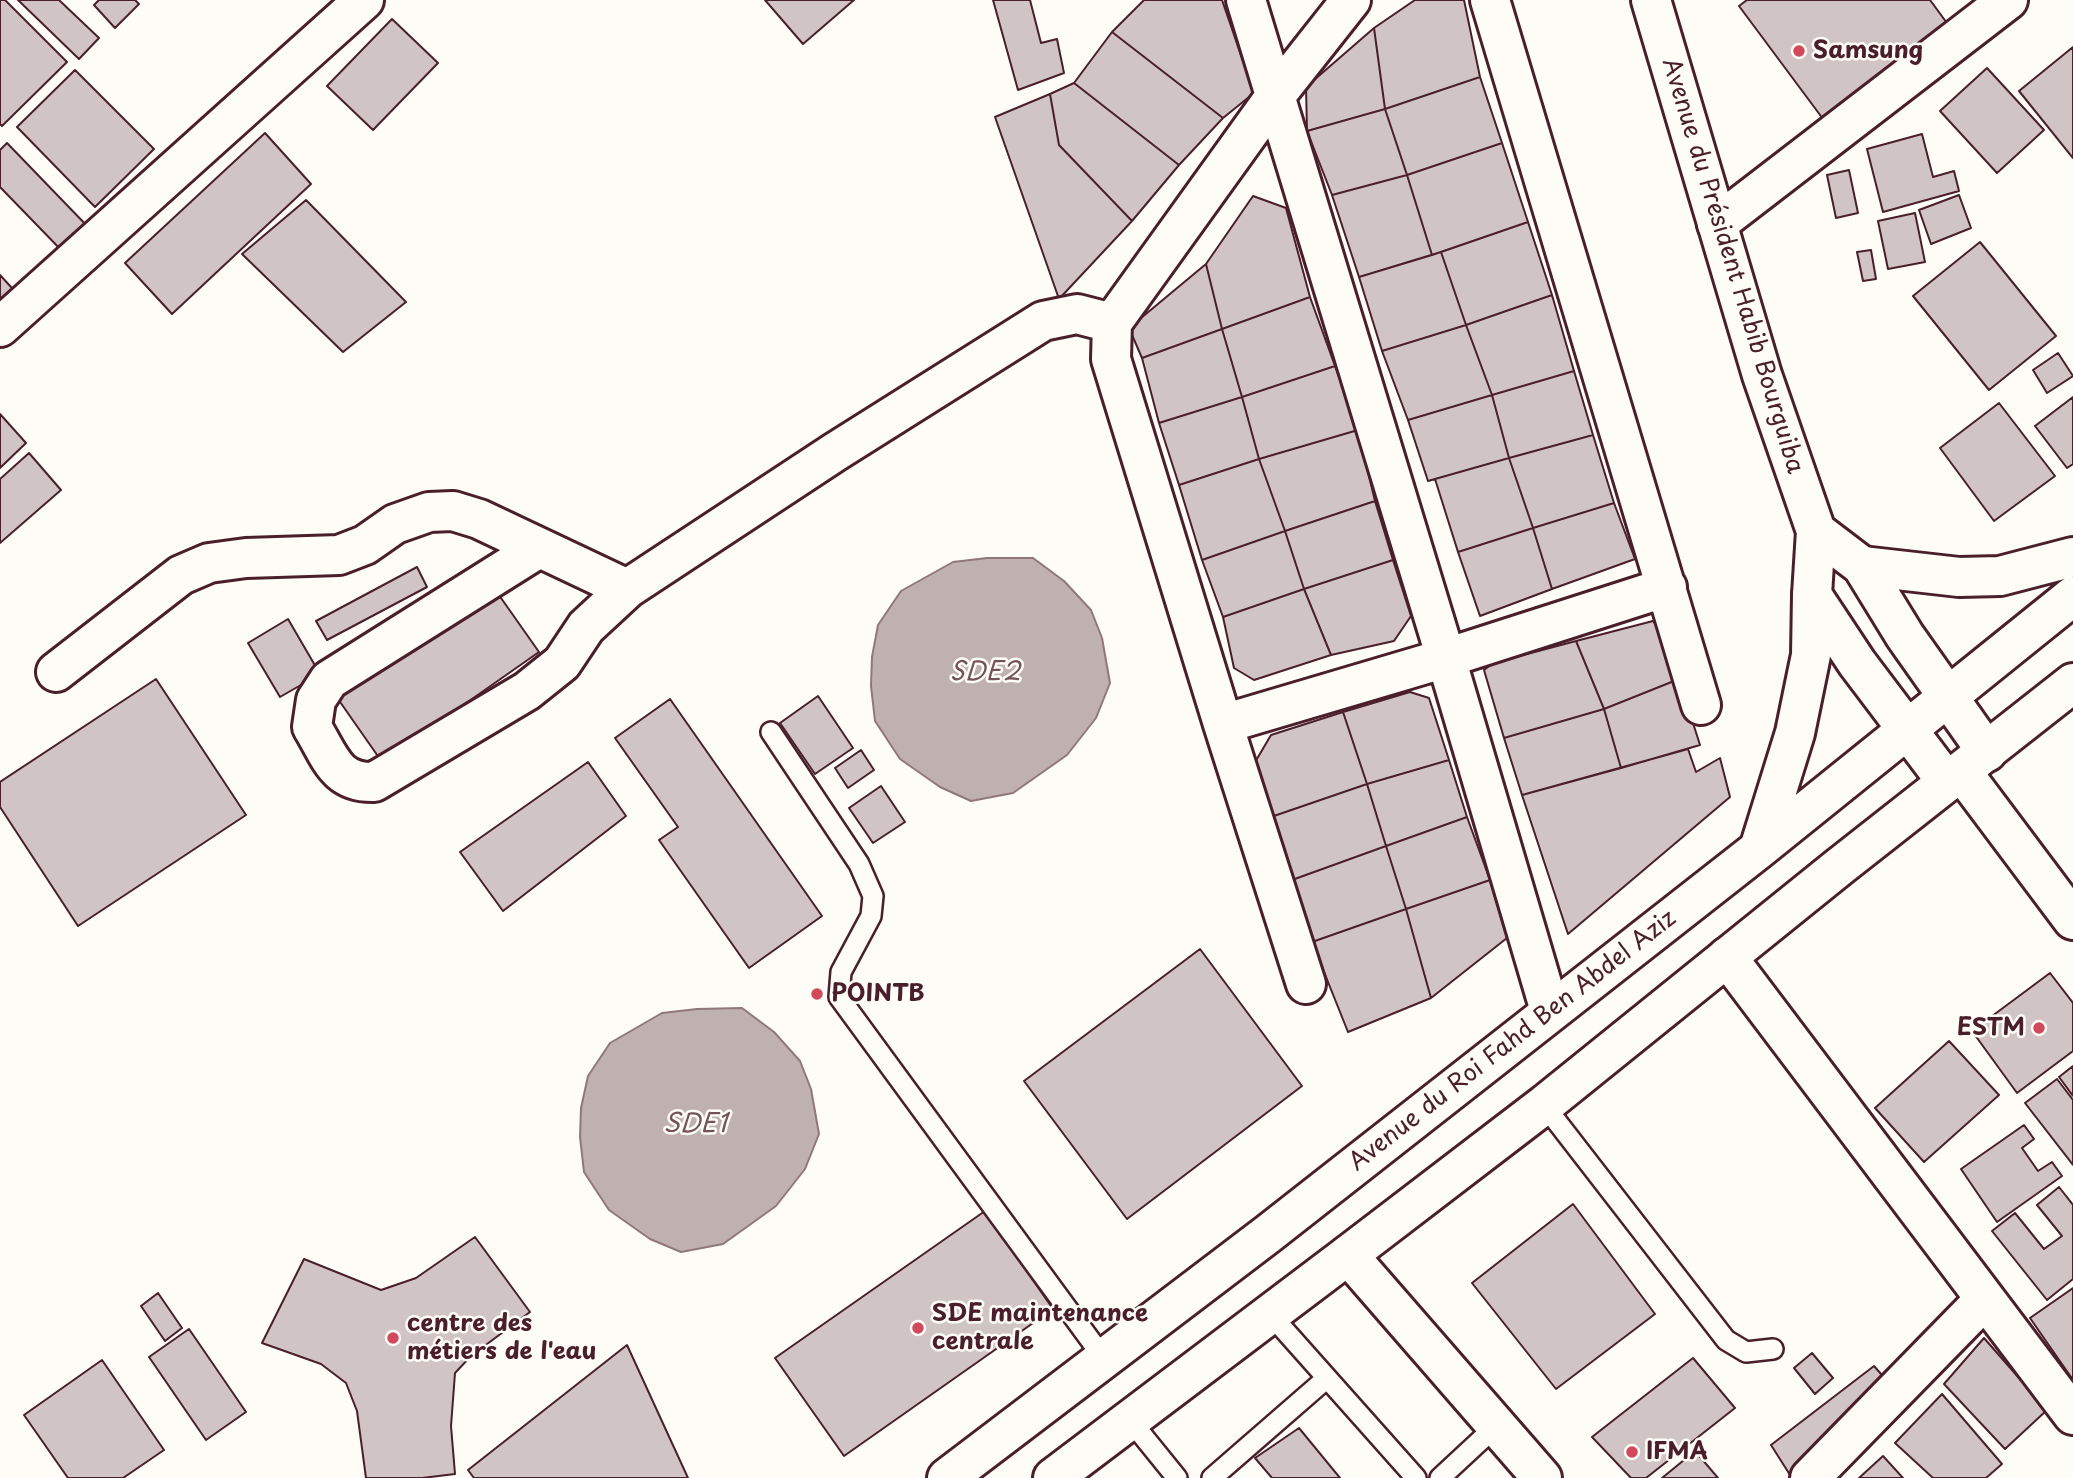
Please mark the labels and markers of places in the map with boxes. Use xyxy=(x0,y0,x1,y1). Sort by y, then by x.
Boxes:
place label: Samsung xyxy=(1813,37,1923,65)
marker: Samsung xyxy=(1791,43,1807,59)
place label: POINTB xyxy=(831,980,925,1008)
marker: POINTB xyxy=(809,986,825,1002)
place label: ESTM xyxy=(1957,1014,2025,1042)
marker: ESTM xyxy=(2031,1020,2047,1036)
place label: SDE maintenance centrale xyxy=(932,1300,1148,1356)
place label: centre des métiers de l'eau xyxy=(407,1310,597,1366)
marker: SDE maintenance centrale xyxy=(910,1320,926,1336)
marker: centre des métiers de l'eau xyxy=(385,1330,401,1346)
place label: IFMA xyxy=(1646,1438,1708,1466)
marker: IFMA xyxy=(1624,1444,1640,1460)

